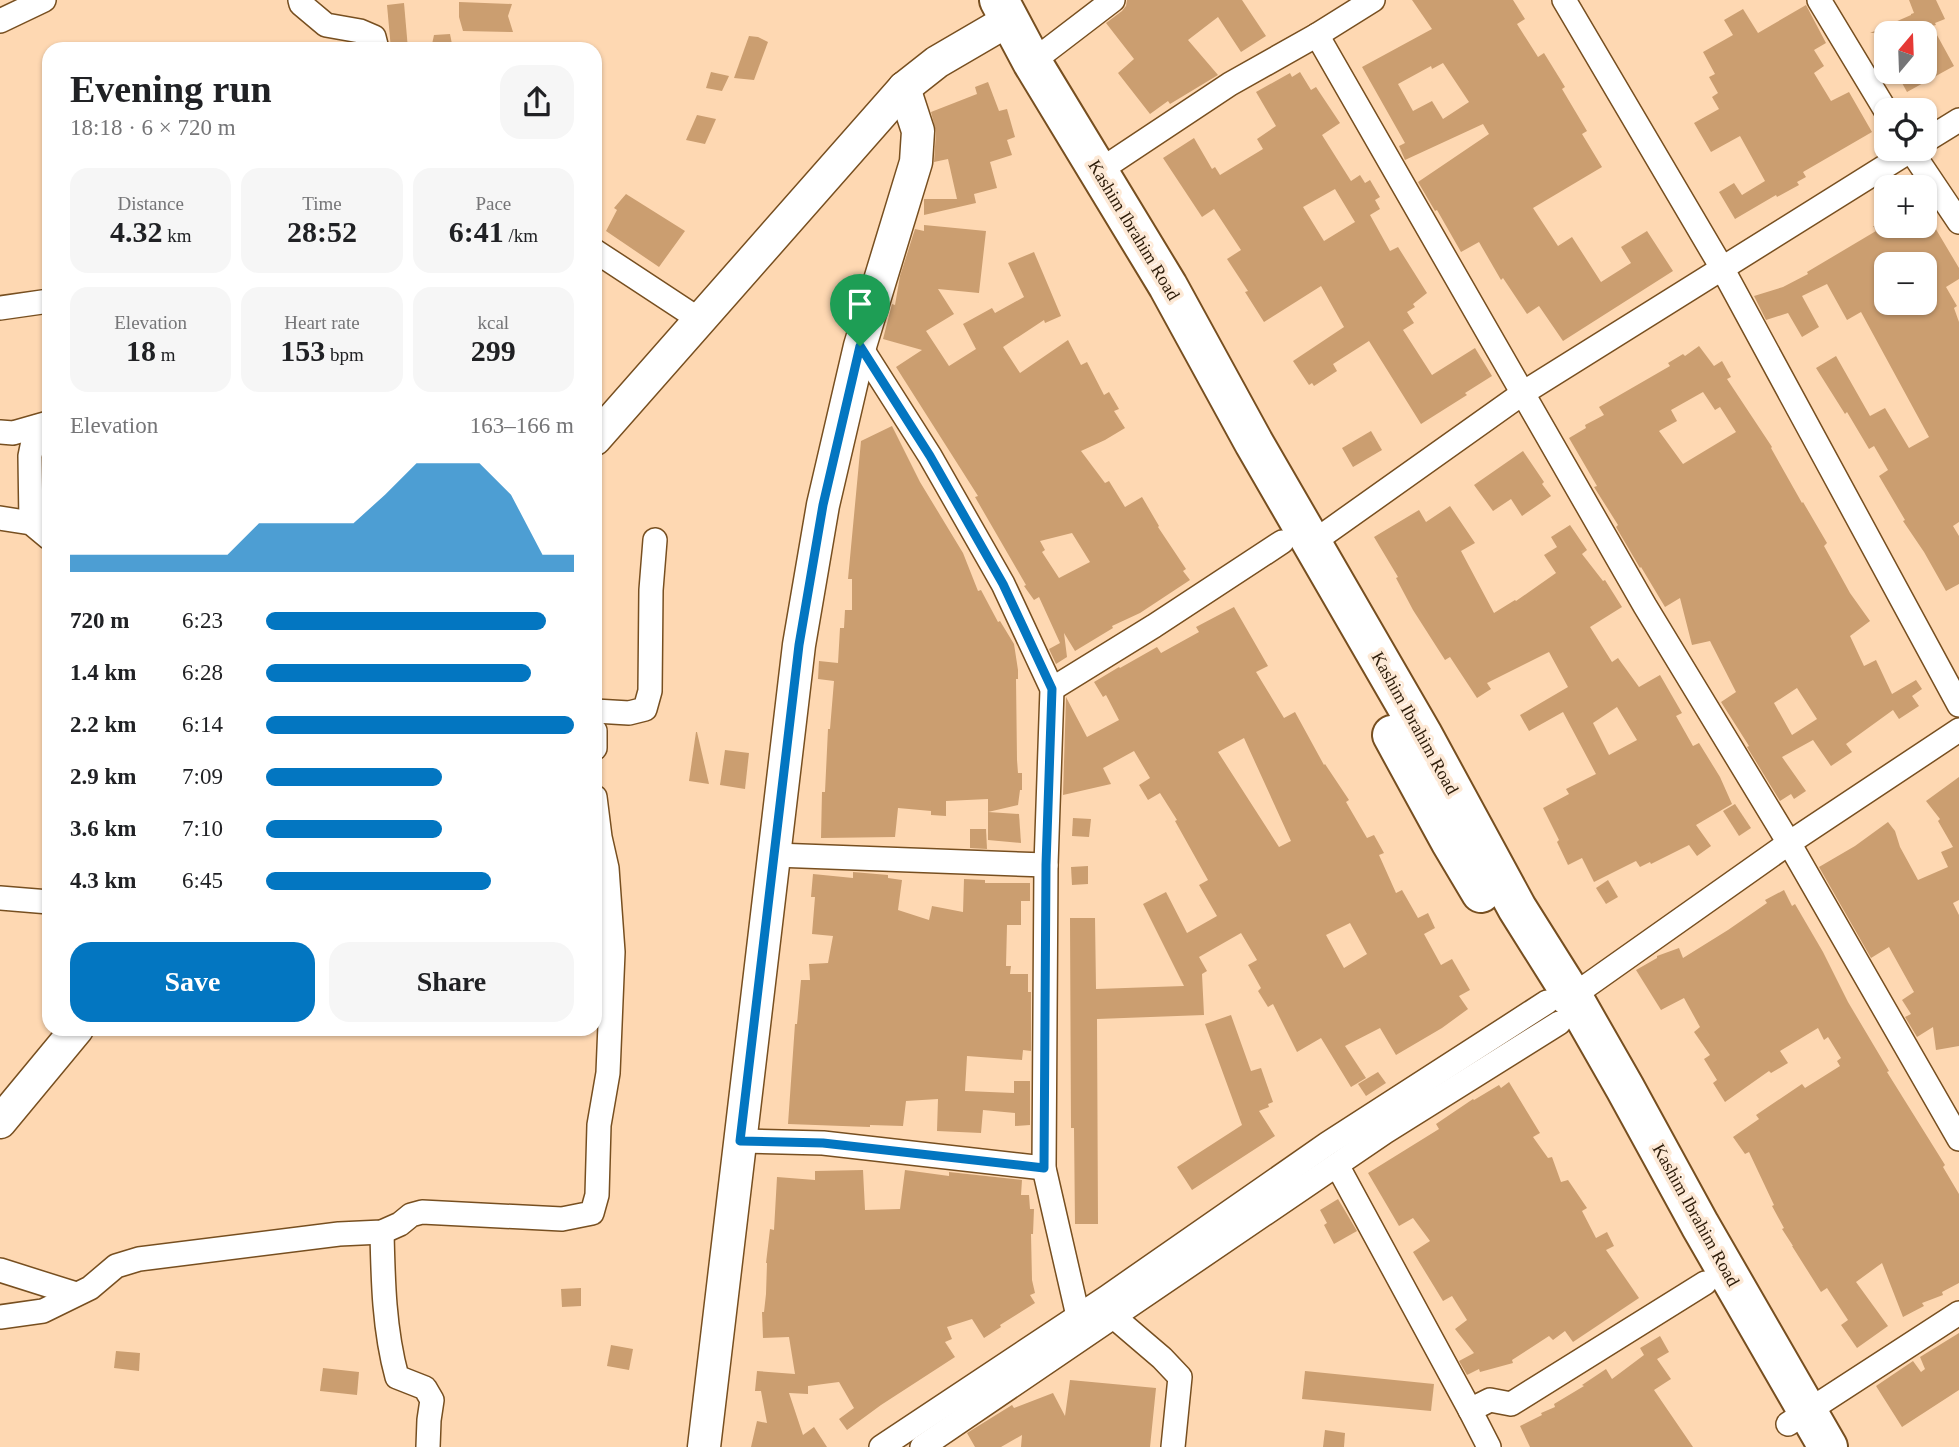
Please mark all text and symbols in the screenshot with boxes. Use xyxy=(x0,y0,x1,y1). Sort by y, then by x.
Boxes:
north arrow xyxy=(1874,21,1937,84)
map controls xyxy=(1874,21,1937,315)
button: share xyxy=(500,65,574,139)
text: Evening run xyxy=(70,68,272,110)
button: locate xyxy=(1874,98,1937,161)
text: 18:18 · 6 × 720 m xyxy=(70,115,236,140)
street label: Kashim Ibrahim Road xyxy=(1084,156,1184,304)
button: + xyxy=(1874,175,1937,238)
text: Distance xyxy=(117,193,184,214)
text: Time xyxy=(302,193,342,214)
text: Pace xyxy=(475,193,511,214)
text: 4.32 xyxy=(110,215,162,248)
text: 28:52 xyxy=(287,215,357,248)
text: 6:41 xyxy=(449,215,504,248)
text: km xyxy=(162,225,191,246)
text: /km xyxy=(504,225,538,246)
button: − xyxy=(1874,252,1937,315)
pin xyxy=(830,274,890,346)
icon: arrive xyxy=(841,285,879,323)
text: Elevation xyxy=(114,312,187,333)
text: Heart rate xyxy=(284,312,360,333)
text: kcal xyxy=(477,312,509,333)
text: 18 xyxy=(126,334,156,367)
text: 153 xyxy=(280,334,325,367)
text: 299 xyxy=(471,334,516,367)
text: m xyxy=(156,344,175,365)
text: bpm xyxy=(325,344,364,365)
text: Elevation xyxy=(70,413,158,438)
text: 163–166 m xyxy=(470,413,574,438)
text: 720 m xyxy=(70,608,129,633)
text: 6:23 xyxy=(182,608,223,633)
street label: Kashim Ibrahim Road xyxy=(1367,648,1463,798)
text: 1.4 km xyxy=(70,660,136,685)
text: 6:28 xyxy=(182,660,223,685)
text: 2.2 km xyxy=(70,712,136,737)
text: 6:14 xyxy=(182,712,223,737)
text: 2.9 km xyxy=(70,764,136,789)
text: 7:09 xyxy=(182,764,223,789)
text: 3.6 km xyxy=(70,816,136,841)
text: 7:10 xyxy=(182,816,223,841)
text: 4.3 km xyxy=(70,868,136,893)
text: 6:45 xyxy=(182,868,223,893)
button: Save xyxy=(70,942,315,1022)
button: Share xyxy=(329,942,574,1022)
street label: Kashim Ibrahim Road xyxy=(1648,1140,1744,1290)

